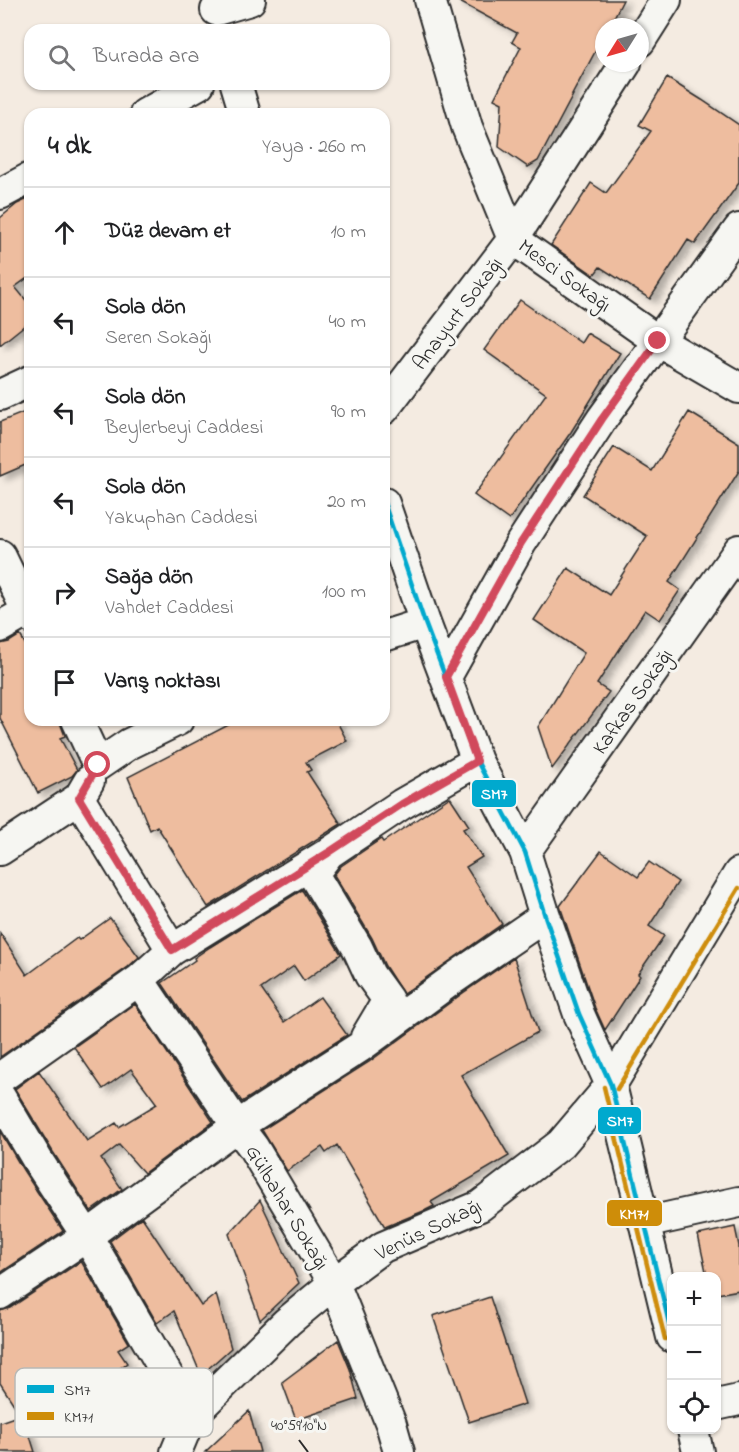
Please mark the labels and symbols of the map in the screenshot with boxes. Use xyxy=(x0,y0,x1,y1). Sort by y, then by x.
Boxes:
north arrow xyxy=(595,18,649,72)
street label: Mesci Sokağı xyxy=(510,233,617,322)
street label: Anayurt Sokağı xyxy=(406,251,513,378)
route end xyxy=(644,327,670,353)
street label: Kafkas Sokağı xyxy=(586,643,683,762)
route start xyxy=(84,751,110,777)
line badge: SM7 xyxy=(471,779,517,808)
text: SM7 xyxy=(481,783,508,807)
line badge: SM7 xyxy=(597,1106,642,1135)
text: SM7 xyxy=(607,1110,634,1134)
street label: Gülbahar Sokağı xyxy=(235,1140,336,1278)
street label: Venüs Sokağı xyxy=(370,1192,488,1272)
line badge: KM71 xyxy=(606,1199,663,1227)
text: KM71 xyxy=(619,1203,649,1227)
legend xyxy=(15,1368,213,1437)
text: SM7 xyxy=(64,1379,91,1403)
text: KM71 xyxy=(64,1406,93,1430)
text: 40°59'10"N xyxy=(271,1415,327,1437)

